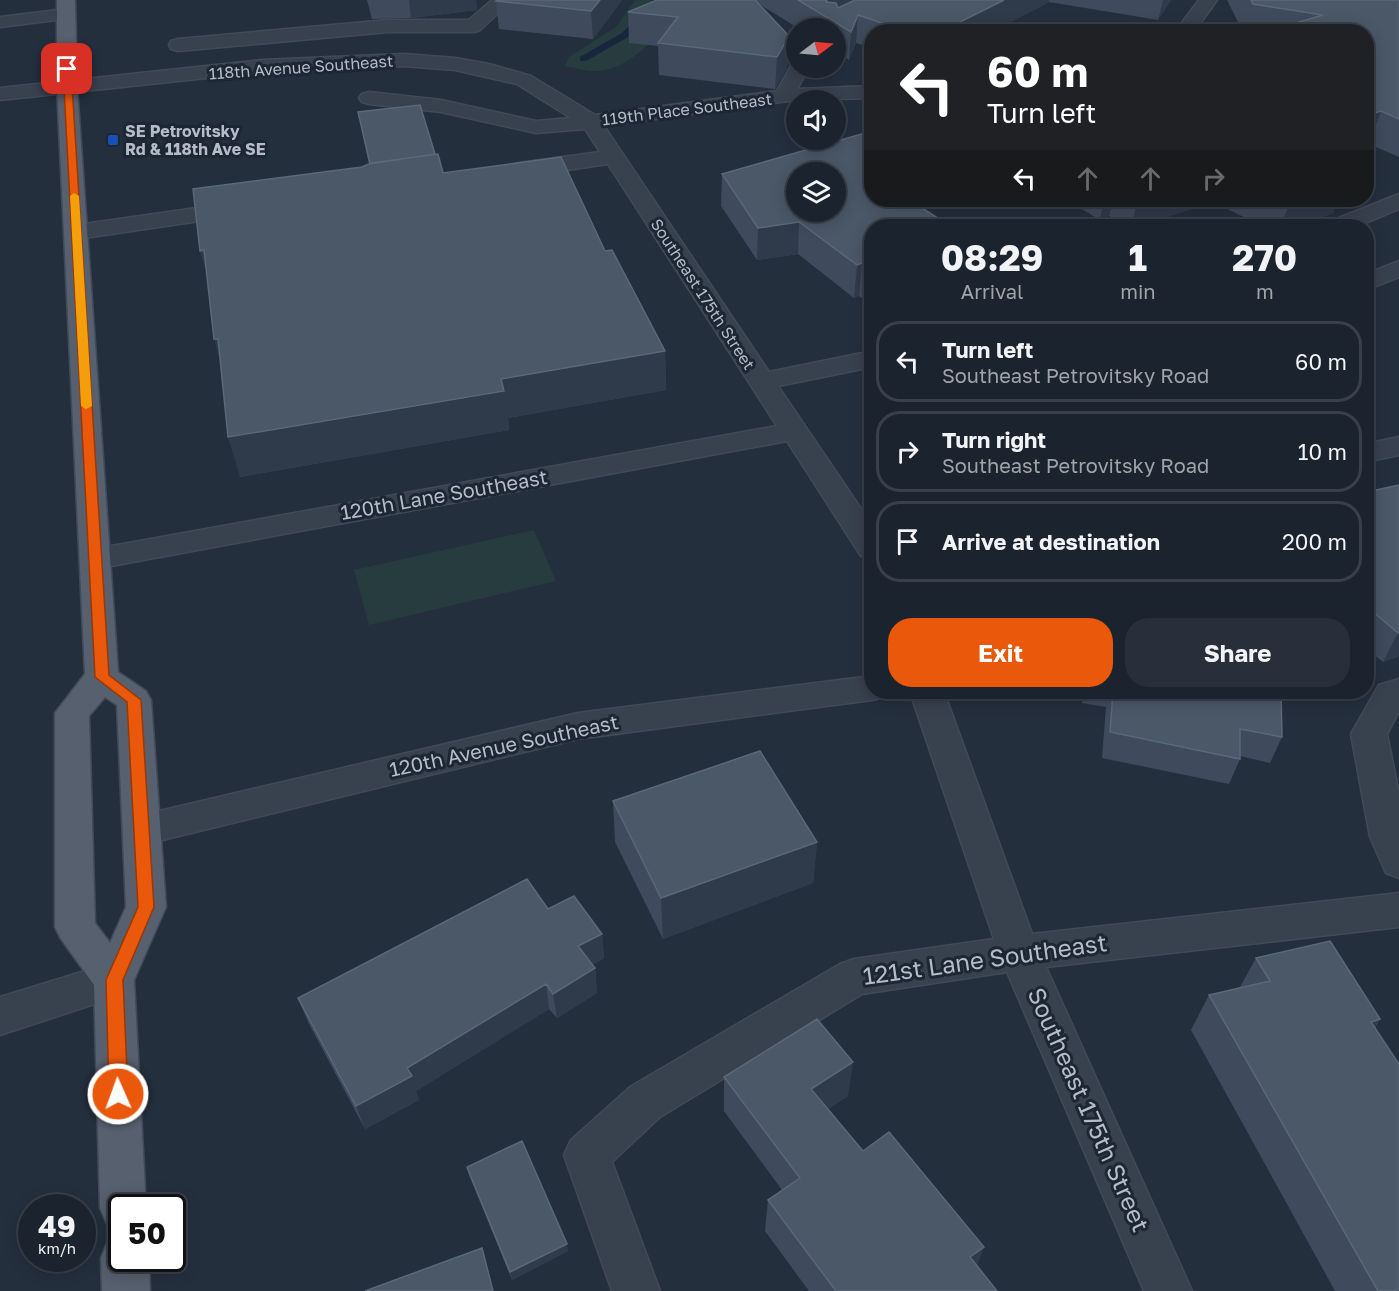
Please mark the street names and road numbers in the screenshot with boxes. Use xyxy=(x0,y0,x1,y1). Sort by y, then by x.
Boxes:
street label: 118th Avenue Southeast xyxy=(208,51,394,83)
street label: 119th Place Southeast xyxy=(601,89,773,129)
street label: Southeast 175th Street xyxy=(647,215,759,373)
street label: 120th Lane Southeast xyxy=(339,464,549,524)
street label: 120th Avenue Southeast xyxy=(387,709,620,781)
street label: 121st Lane Southeast xyxy=(861,927,1109,990)
street label: Southeast 175th Street xyxy=(1022,983,1156,1236)

